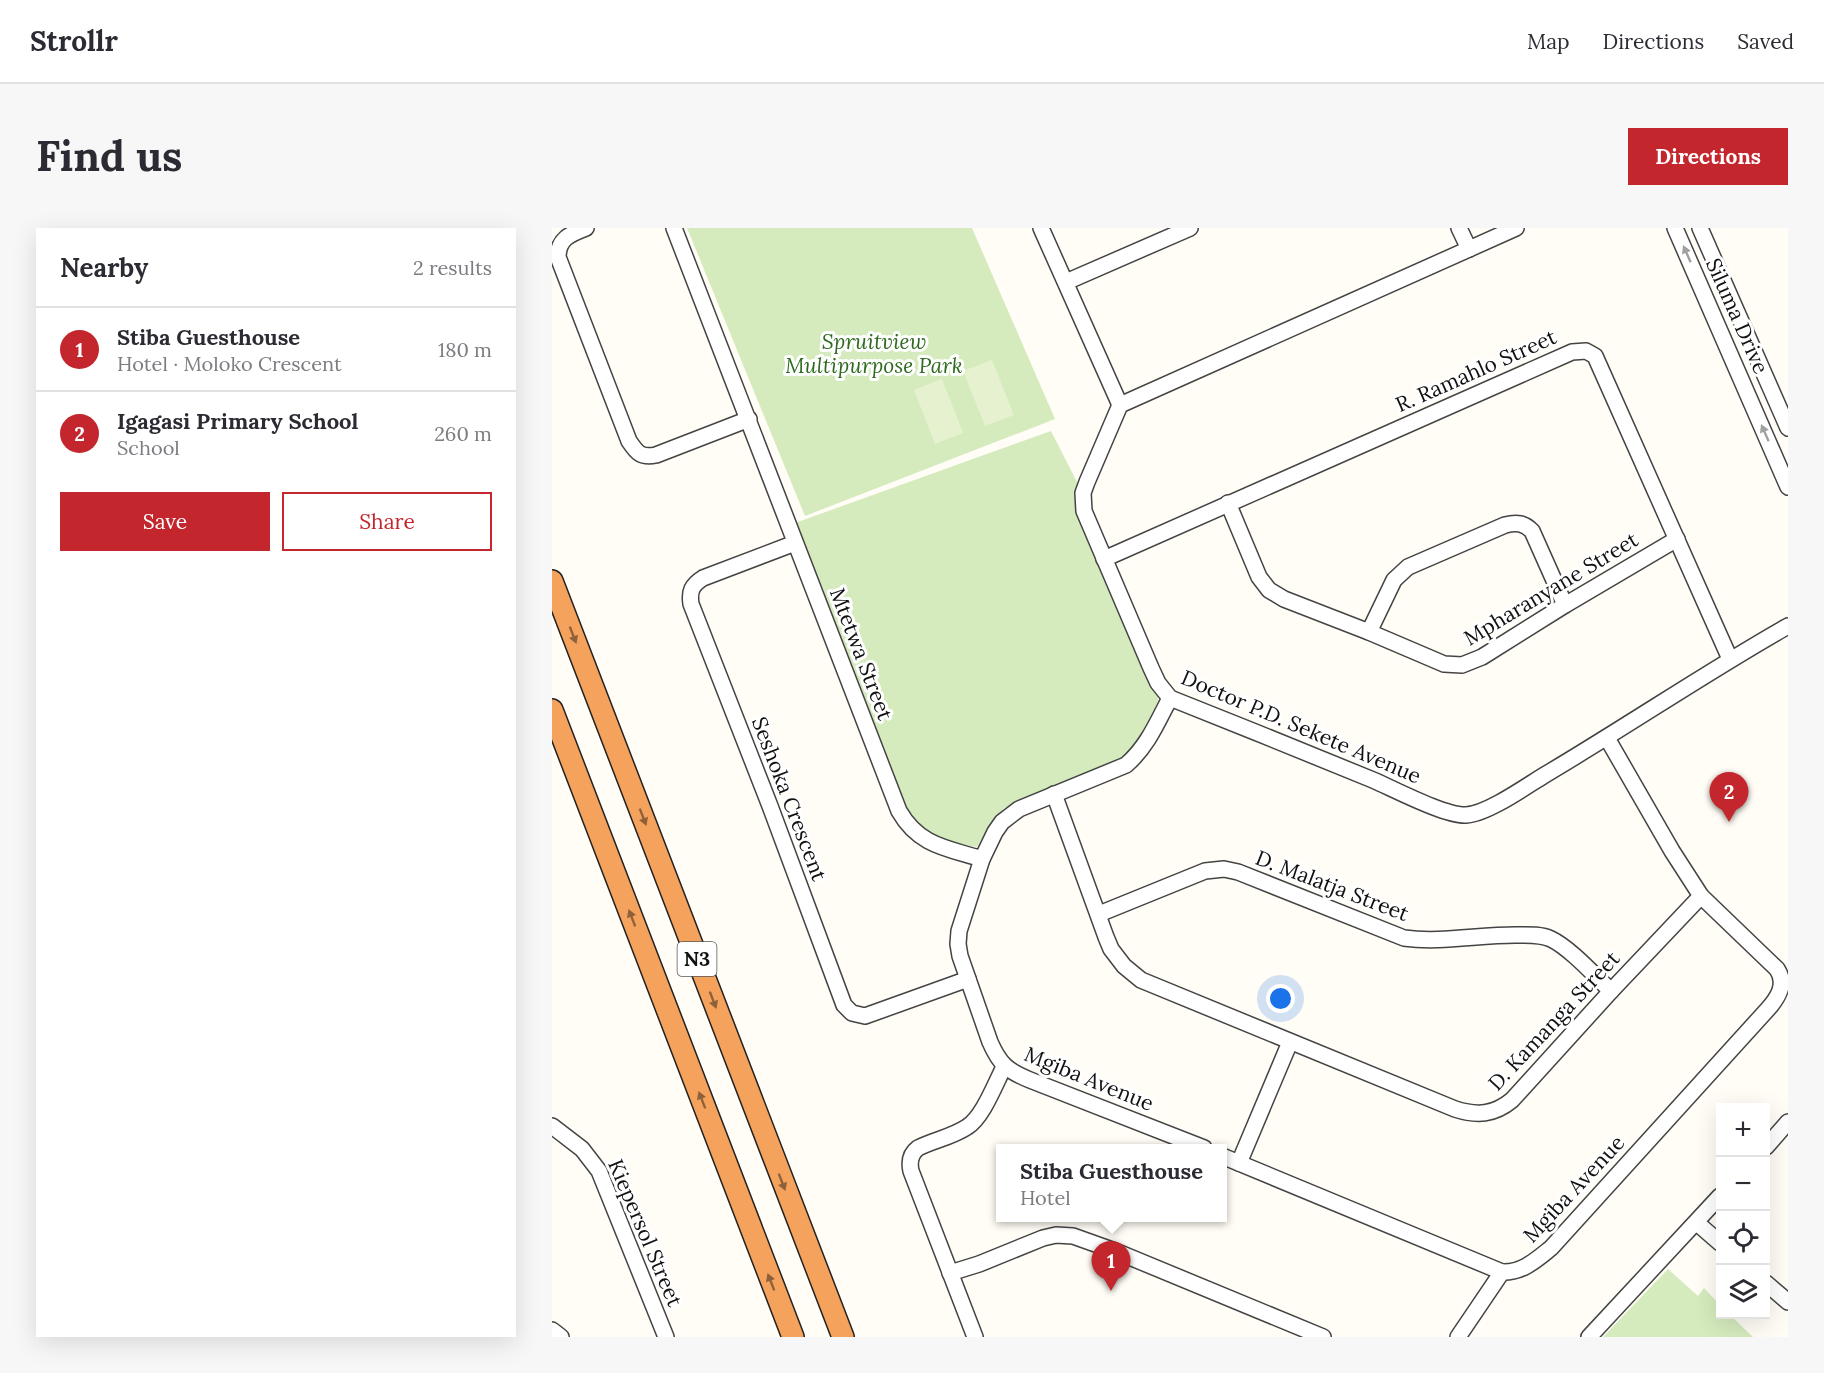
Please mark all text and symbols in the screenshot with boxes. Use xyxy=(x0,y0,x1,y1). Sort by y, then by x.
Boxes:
text: Strollr xyxy=(30,23,118,59)
text: Map xyxy=(1527,28,1570,55)
text: Directions xyxy=(1603,28,1704,55)
text: Saved xyxy=(1737,28,1794,55)
button: Directions xyxy=(1628,128,1788,185)
text: Find us xyxy=(36,129,182,183)
one-way arrow xyxy=(1682,245,1692,263)
text: Nearby xyxy=(60,251,148,284)
street label: Siluma Drive xyxy=(1700,254,1775,378)
text: 2 results xyxy=(413,255,492,280)
text: Stiba Guesthouse xyxy=(117,323,300,351)
street label: R. Ramahlo Street xyxy=(1391,323,1561,418)
park label: Spruitview Multipurpose Park xyxy=(785,328,963,379)
text: 1 xyxy=(75,337,84,362)
text: 180 m xyxy=(438,337,492,362)
text: Hotel · Moloko Crescent xyxy=(117,351,342,376)
text: Igagasi Primary School xyxy=(117,407,358,435)
text: 2 xyxy=(74,421,85,446)
text: 260 m xyxy=(434,421,492,446)
one-way arrow xyxy=(1759,424,1769,442)
text: School xyxy=(117,435,180,460)
button: Save xyxy=(60,492,270,551)
button: Share xyxy=(282,492,492,551)
street label: Mpharanyane Street xyxy=(1459,525,1644,651)
street label: Mtetwa Street xyxy=(824,584,899,725)
one-way arrow xyxy=(568,627,578,645)
street label: Doctor P.D. Sekete Avenue xyxy=(1177,664,1425,789)
street label: Seshoka Crescent xyxy=(746,713,833,885)
pin: 2 xyxy=(1710,772,1748,822)
one-way arrow xyxy=(639,809,649,827)
street label: D. Malatja Street xyxy=(1252,844,1413,927)
one-way arrow xyxy=(627,909,636,927)
road number: N3 xyxy=(678,942,716,976)
street label: D. Kamanga Street xyxy=(1482,945,1626,1096)
your location xyxy=(1266,984,1295,1013)
one-way arrow xyxy=(708,991,718,1009)
street label: Mgiba Avenue xyxy=(1021,1040,1158,1117)
one-way arrow xyxy=(696,1091,706,1109)
map controls xyxy=(1716,1103,1770,1319)
button: + xyxy=(1716,1103,1770,1157)
street label: Mgiba Avenue xyxy=(1517,1129,1630,1248)
popup xyxy=(996,1144,1227,1222)
street label: Kiepersol Street xyxy=(602,1155,689,1311)
text: Stiba Guesthouse xyxy=(1020,1157,1203,1185)
button: − xyxy=(1716,1157,1770,1211)
one-way arrow xyxy=(778,1173,788,1191)
text: Hotel xyxy=(1020,1185,1071,1210)
button: locate xyxy=(1716,1211,1770,1265)
pin: 1 xyxy=(1092,1242,1130,1291)
button: layers xyxy=(1716,1265,1770,1319)
one-way arrow xyxy=(766,1273,776,1291)

